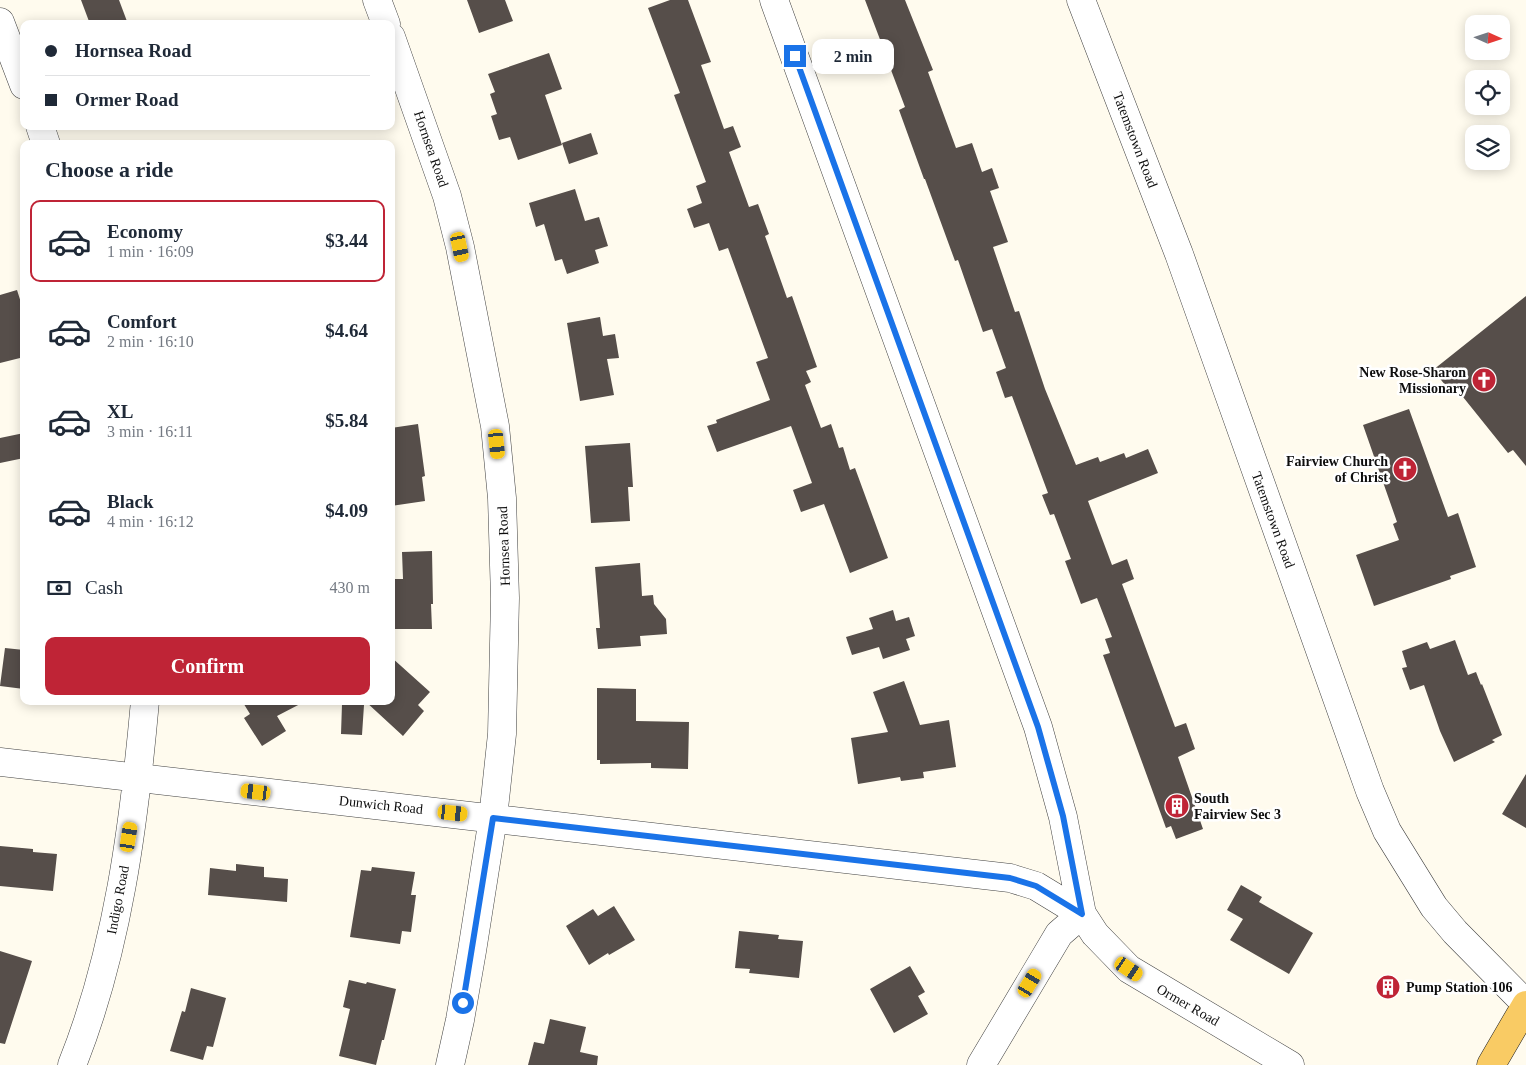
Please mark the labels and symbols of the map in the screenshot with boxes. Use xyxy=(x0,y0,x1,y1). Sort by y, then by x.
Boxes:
north arrow xyxy=(1465,15,1510,60)
callout: 2 min xyxy=(812,38,895,74)
route end xyxy=(784,45,806,67)
street label: Tatemstown Road xyxy=(1110,90,1160,190)
street label: Hornsea Road xyxy=(411,109,451,189)
car xyxy=(449,231,470,263)
place label: New Rose-Sharon Missionary xyxy=(1359,365,1466,396)
church icon: New Rose-Sharon Missionary xyxy=(1471,367,1497,393)
car xyxy=(487,428,506,460)
place label: Fairview Church of Christ xyxy=(1286,454,1388,485)
church icon: Fairview Church of Christ xyxy=(1392,456,1418,482)
street label: Tatemstown Road xyxy=(1249,470,1297,570)
street label: Hornsea Road xyxy=(495,506,513,586)
car xyxy=(240,783,271,801)
place label: South Fairview Sec 3 xyxy=(1194,791,1281,822)
street label: Dunwich Road xyxy=(338,793,424,817)
building icon: South Fairview Sec 3 xyxy=(1164,793,1190,819)
car xyxy=(437,804,468,822)
car xyxy=(119,821,138,853)
street label: Indigo Road xyxy=(104,864,132,936)
car xyxy=(1112,954,1145,984)
car xyxy=(1015,966,1044,1000)
building icon: Pump Station 106 xyxy=(1375,974,1401,1000)
place label: Pump Station 106 xyxy=(1406,980,1513,995)
street label: Ormer Road xyxy=(1154,981,1222,1029)
route start xyxy=(452,992,474,1014)

